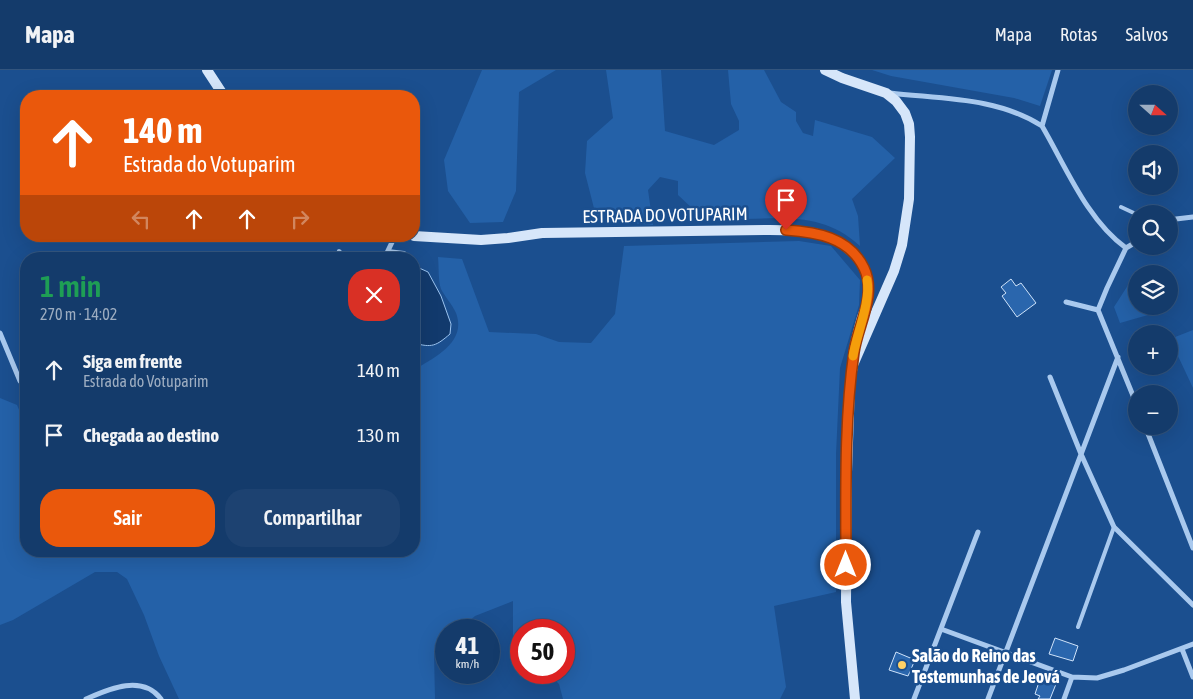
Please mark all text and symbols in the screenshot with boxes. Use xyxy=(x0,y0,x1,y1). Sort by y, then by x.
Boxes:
text: Mapa xyxy=(25,21,75,48)
text: Mapa xyxy=(995,24,1032,45)
text: Rotas xyxy=(1060,24,1097,45)
text: Salvos xyxy=(1125,24,1168,45)
north arrow xyxy=(1128,85,1178,135)
map controls xyxy=(1128,85,1178,435)
icon: ahead xyxy=(40,110,105,175)
text: 140 m xyxy=(123,110,202,150)
button: sound xyxy=(1128,145,1178,195)
text: Estrada do Votuparim xyxy=(123,151,296,177)
pin xyxy=(765,179,807,230)
icon: arrive xyxy=(772,186,800,214)
street label: ESTRADA DO VOTUPARIM xyxy=(582,203,748,227)
icon: left xyxy=(127,205,155,233)
icon: ahead xyxy=(180,205,208,233)
icon: ahead xyxy=(233,205,261,233)
icon: right xyxy=(286,205,314,233)
button: search xyxy=(1128,205,1178,255)
button: layers xyxy=(1128,265,1178,315)
text: 1 min xyxy=(40,269,101,303)
button: close xyxy=(348,269,400,321)
text: 270 m · 14:02 xyxy=(40,305,117,323)
button: + xyxy=(1128,325,1178,375)
text: Siga em frente xyxy=(83,350,182,372)
icon: ahead xyxy=(40,356,68,384)
text: 140 m xyxy=(357,359,400,381)
text: Estrada do Votuparim xyxy=(83,372,209,390)
button: − xyxy=(1128,385,1178,435)
icon: arrive xyxy=(40,421,68,449)
text: Chegada ao destino xyxy=(83,424,219,446)
text: 130 m xyxy=(357,424,400,446)
button: Sair xyxy=(40,489,215,547)
button: Compartilhar xyxy=(225,489,400,547)
position arrow xyxy=(819,538,871,590)
speed limit sign: 50 xyxy=(510,619,575,684)
text: 41 xyxy=(456,631,479,659)
place label: Salão do Reino das Testemunhas de Jeová xyxy=(912,645,1060,687)
text: km/h xyxy=(456,657,479,671)
marker: Salão do Reino das Testemunhas de Jeová xyxy=(896,659,908,671)

